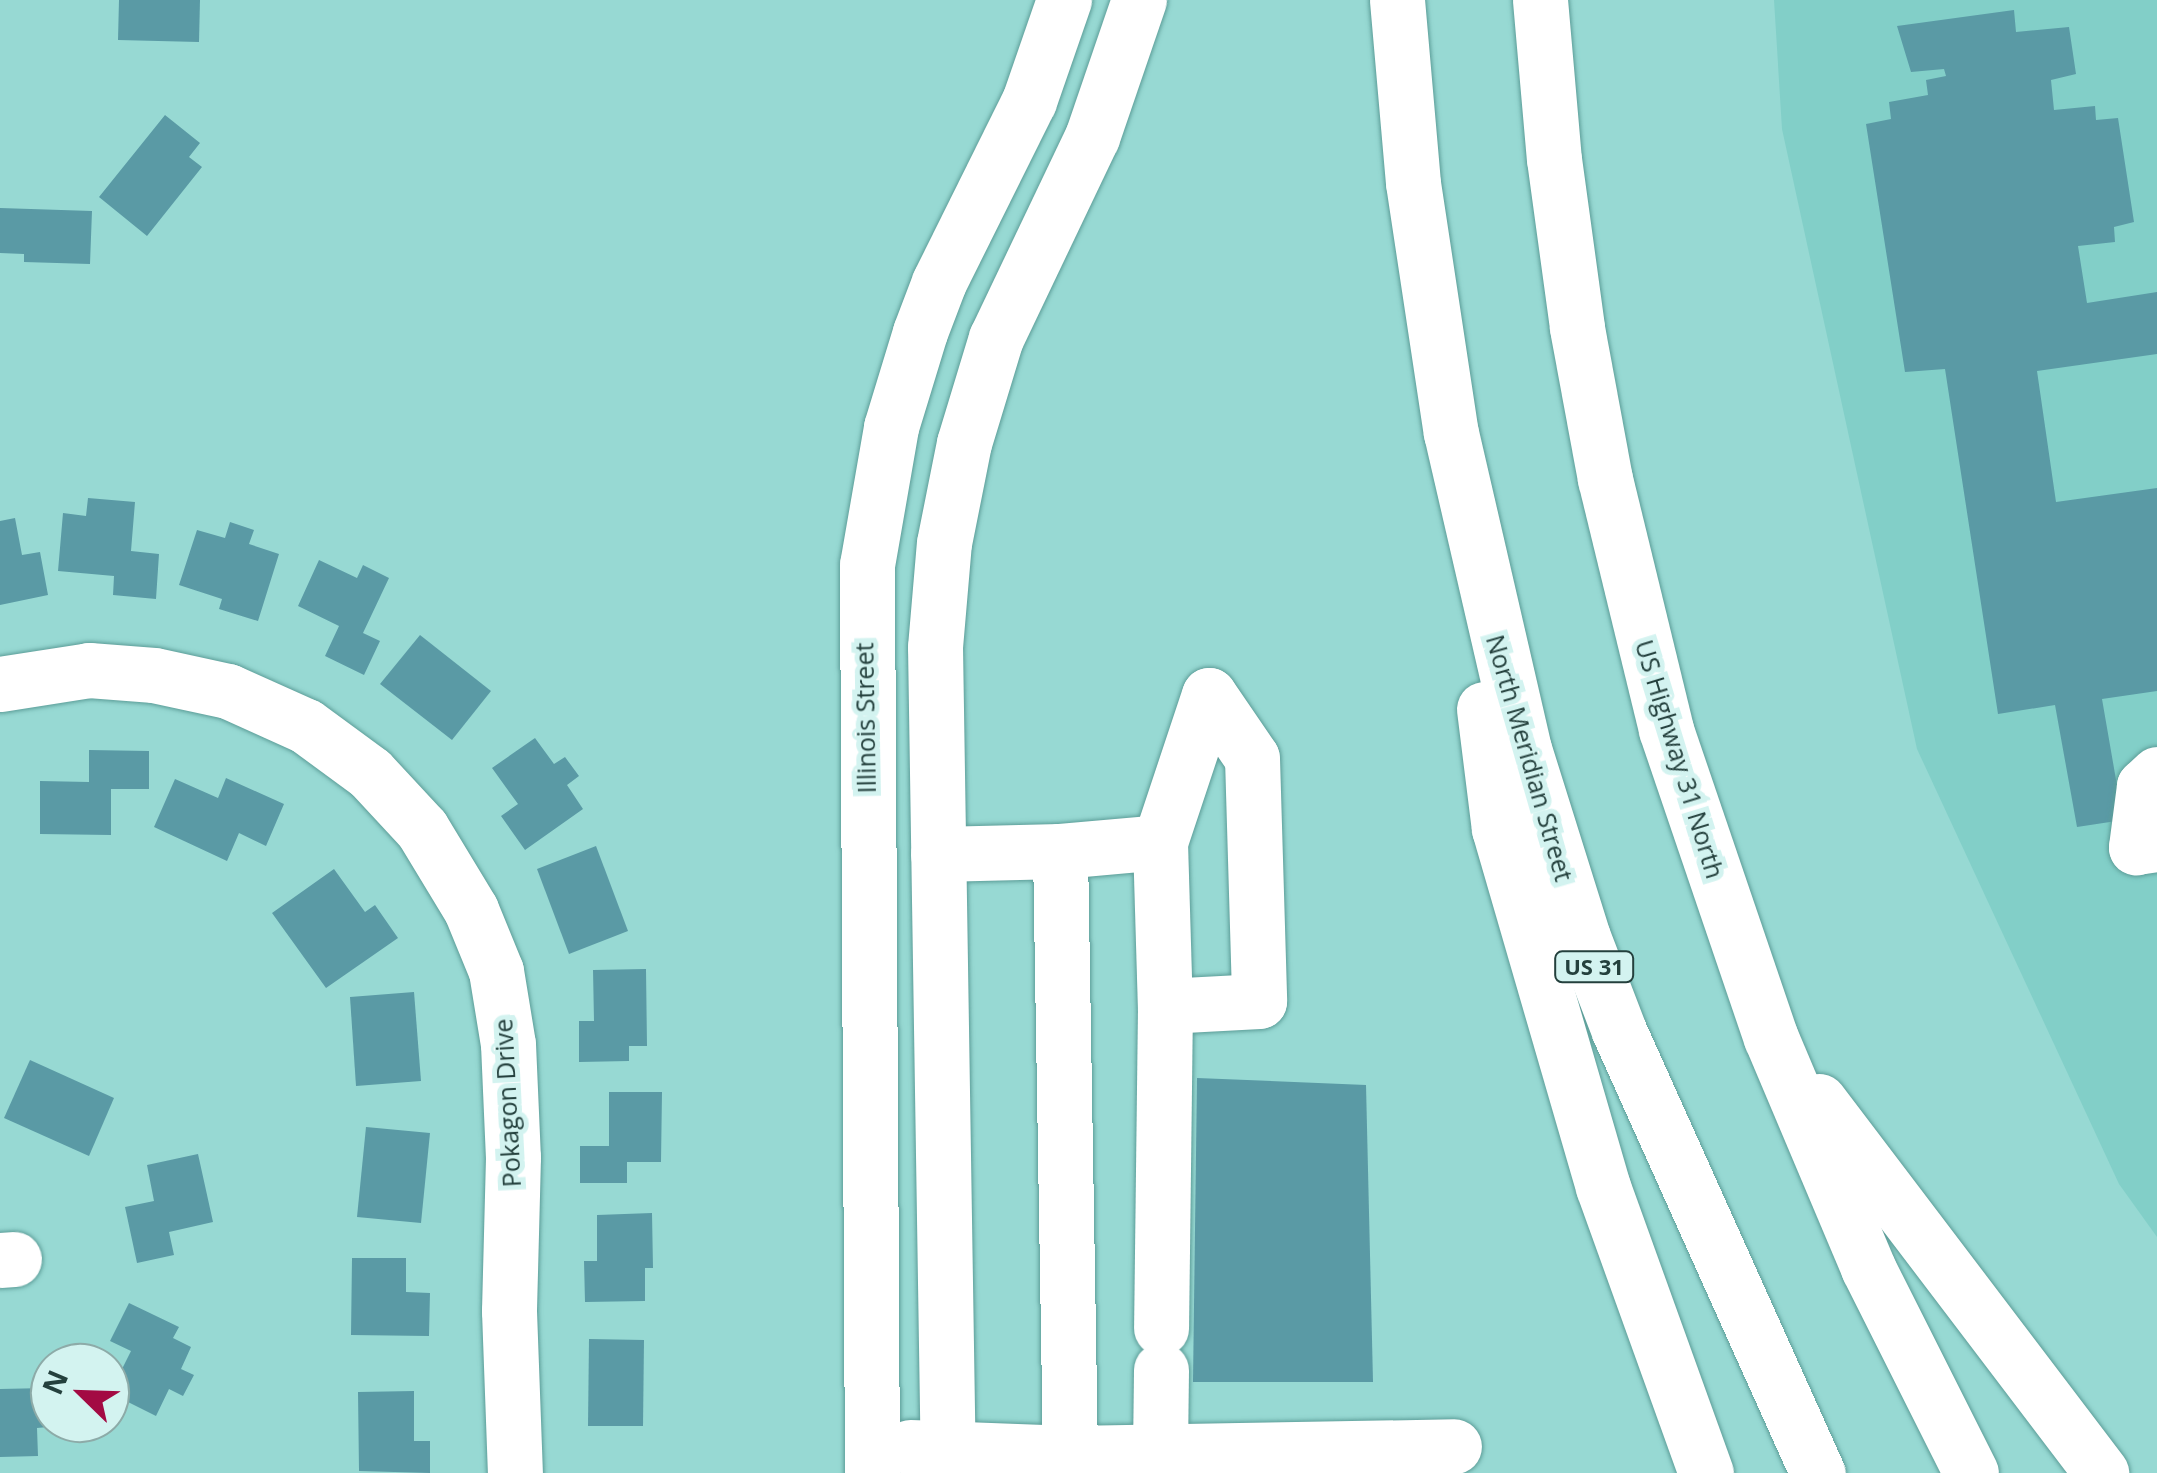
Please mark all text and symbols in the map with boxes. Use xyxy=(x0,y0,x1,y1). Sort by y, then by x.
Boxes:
street label: North Meridian Street xyxy=(1480,631,1580,885)
street label: US Highway 31 North xyxy=(1629,636,1731,882)
street label: Illinois Street xyxy=(849,642,881,794)
road number: US 31 xyxy=(1554,950,1634,984)
street label: Pokagon Drive xyxy=(488,1018,526,1188)
north arrow xyxy=(30,1343,130,1443)
text: N xyxy=(32,1364,76,1400)

